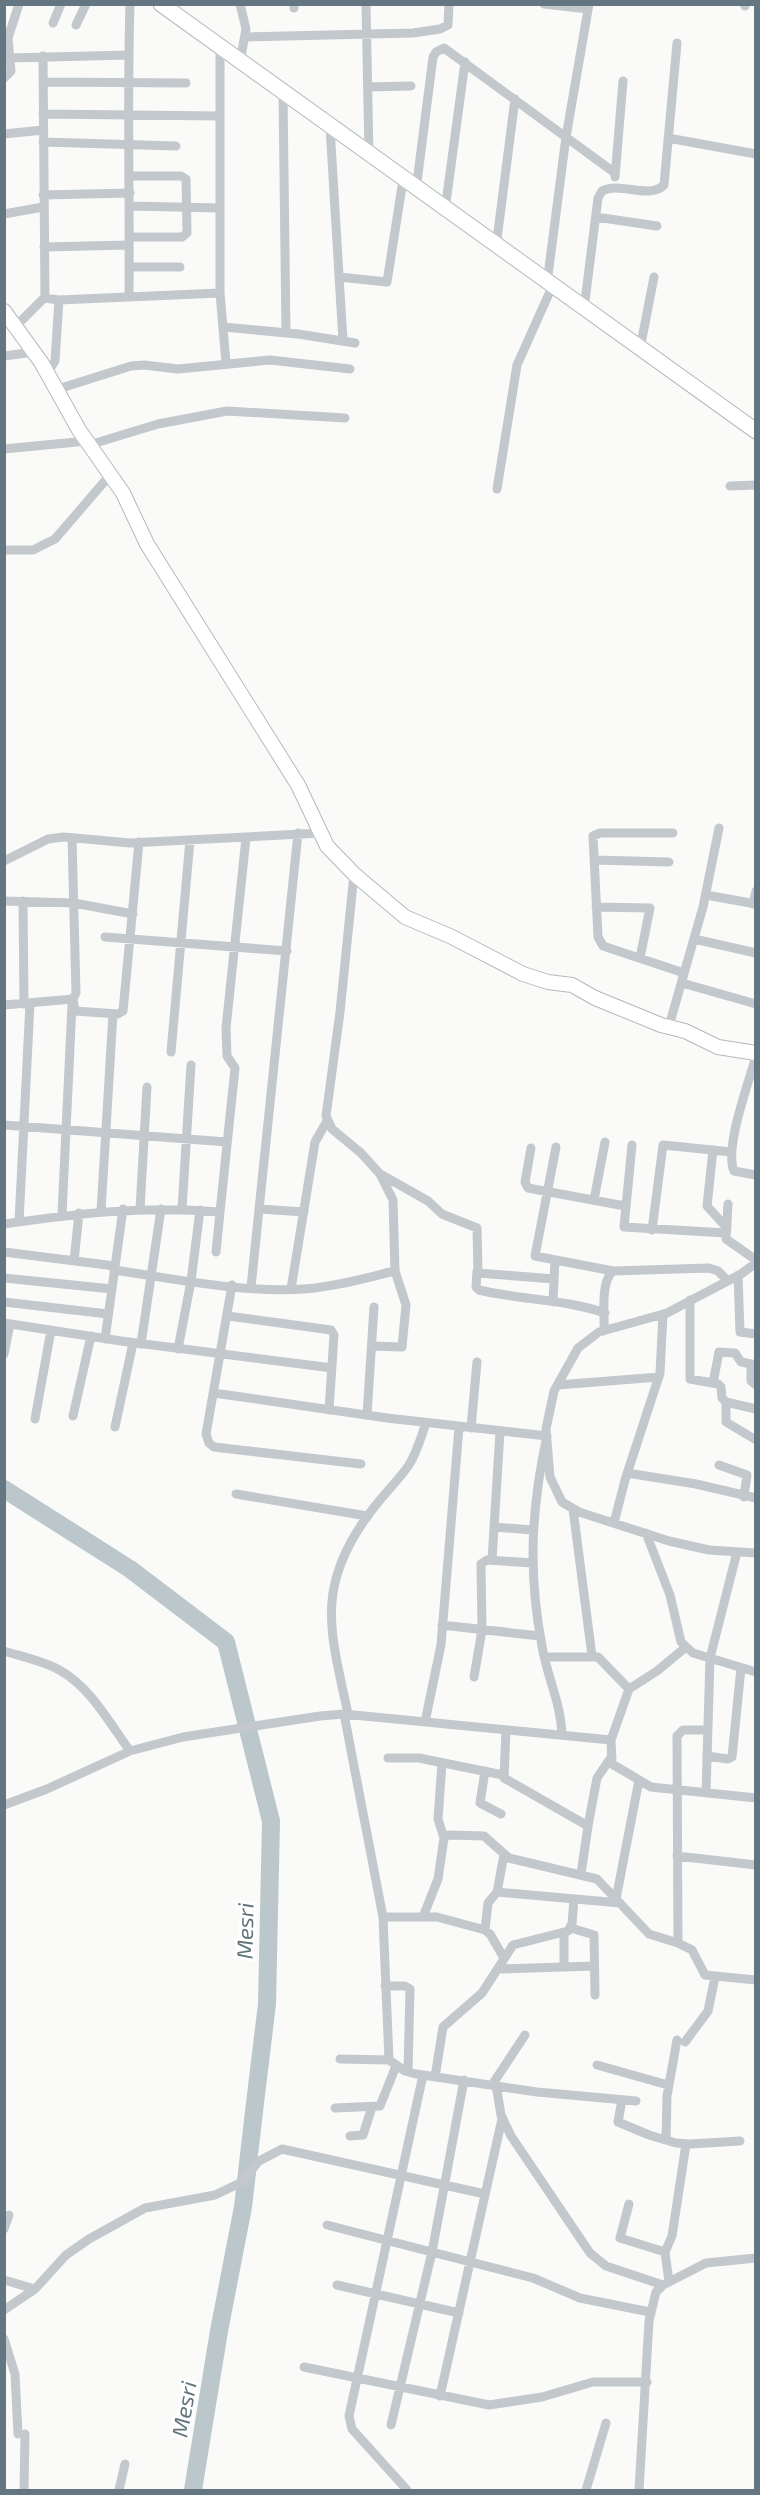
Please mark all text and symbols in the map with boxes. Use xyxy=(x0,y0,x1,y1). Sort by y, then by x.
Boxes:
water label: Mesri xyxy=(231,1903,257,1959)
water label: Mesri xyxy=(165,2379,201,2439)

